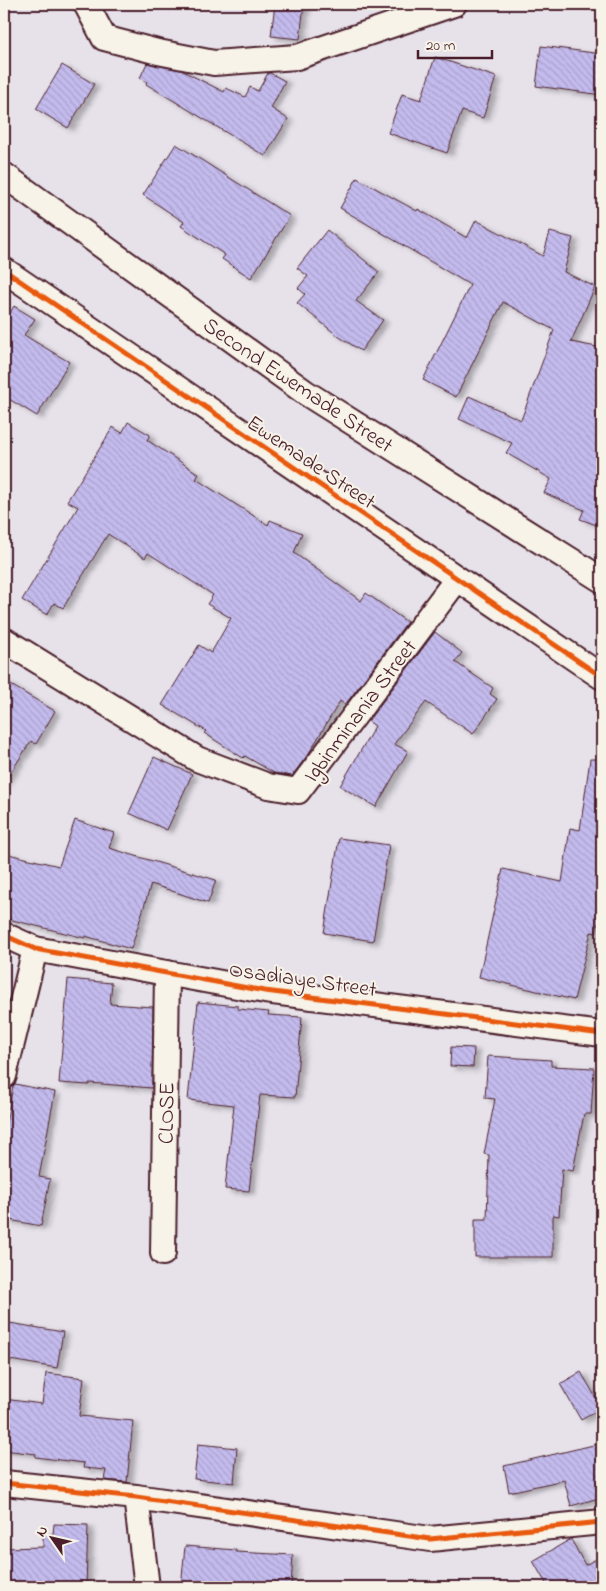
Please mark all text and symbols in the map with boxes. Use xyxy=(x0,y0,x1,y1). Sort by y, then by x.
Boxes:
scale bar xyxy=(418,28,492,60)
text: 20 m xyxy=(426,35,456,57)
street label: Second Ewemade Street xyxy=(196,311,399,463)
street label: Ewemade Street xyxy=(239,408,382,519)
street label: Igbinminania Street xyxy=(297,633,427,791)
street label: Osadiaye Street xyxy=(227,955,379,1008)
street label: CLOSE xyxy=(151,1082,185,1144)
north arrow xyxy=(28,1514,78,1564)
text: N xyxy=(31,1522,54,1541)

